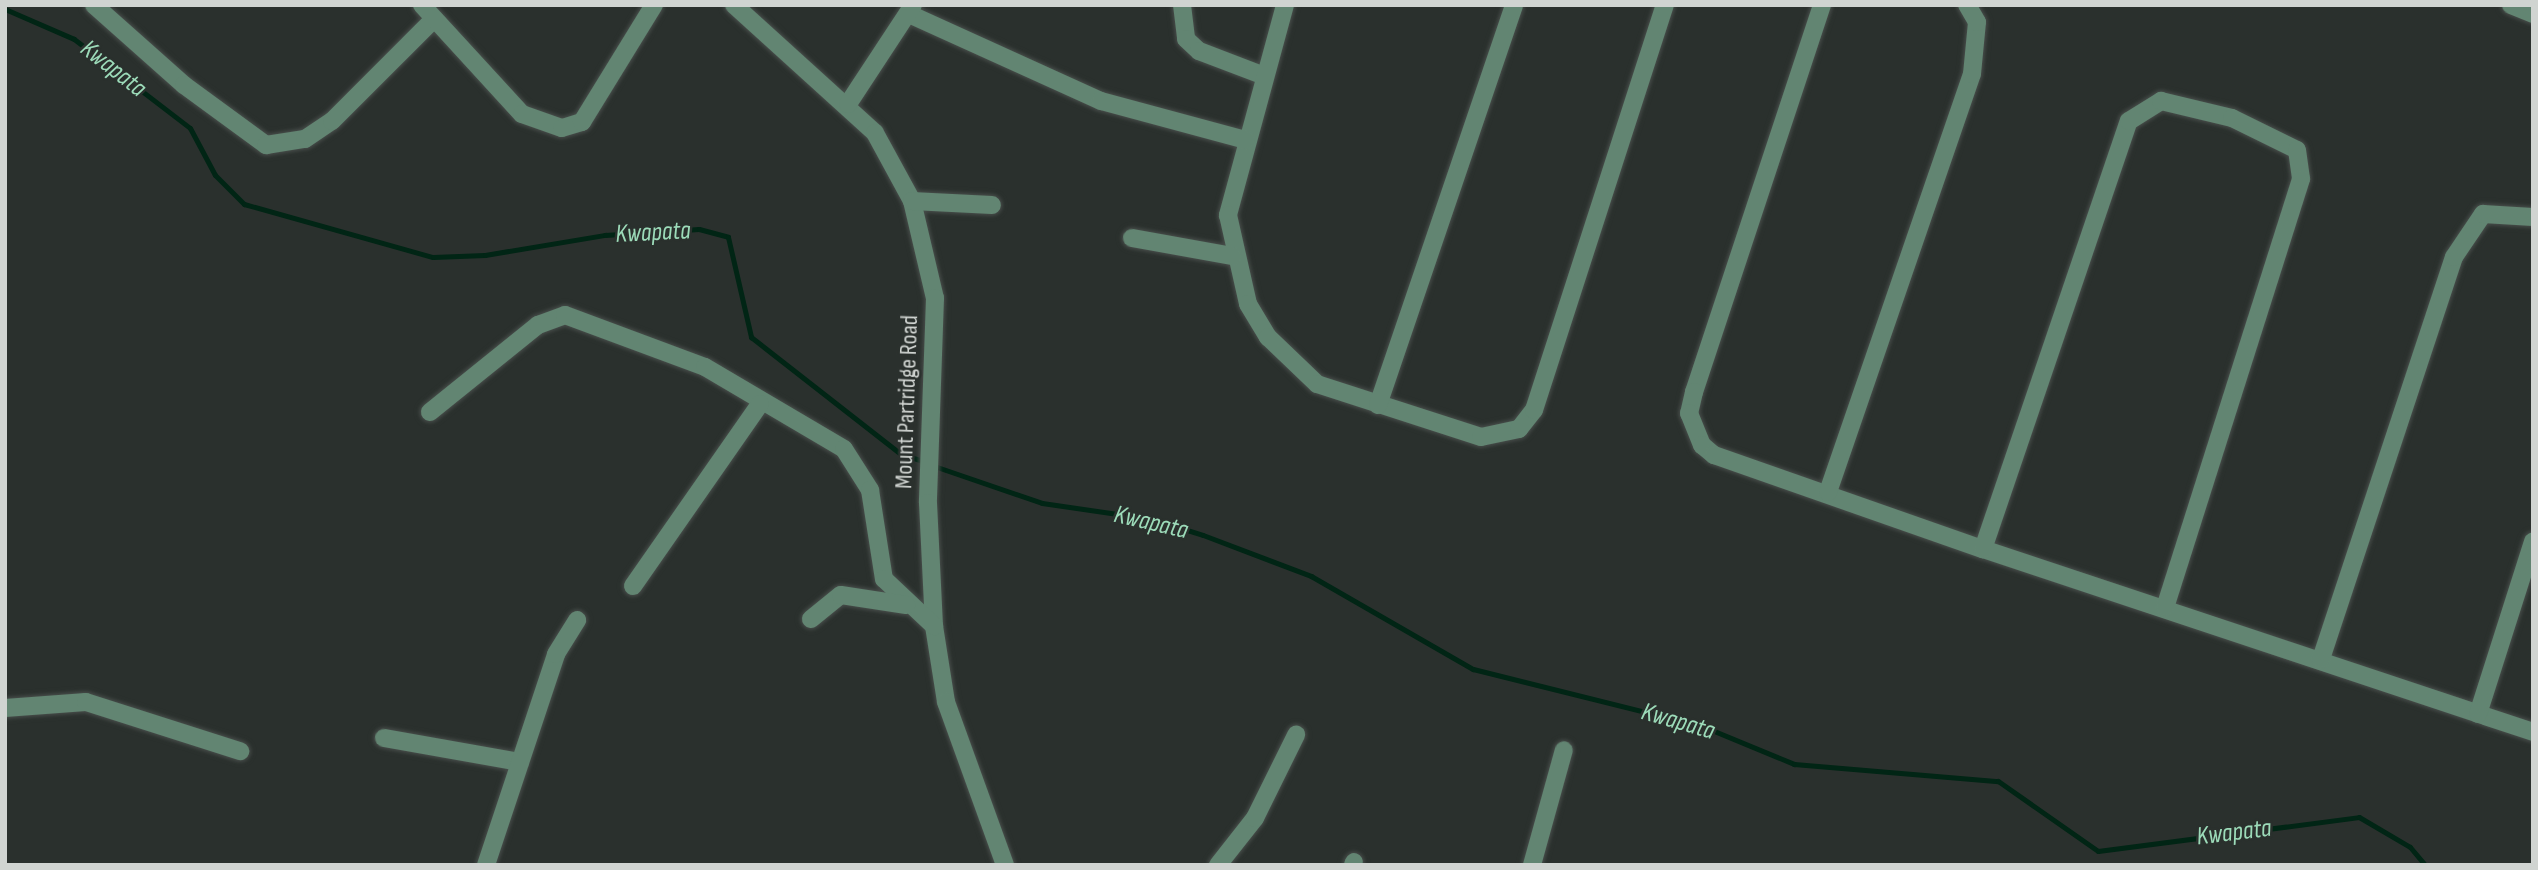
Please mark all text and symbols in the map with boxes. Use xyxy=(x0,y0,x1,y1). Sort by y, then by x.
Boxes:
water label: Kwapata xyxy=(74,34,152,104)
water label: Kwapata xyxy=(615,215,691,251)
street label: Mount Partridge Road xyxy=(890,315,924,489)
water label: Kwapata xyxy=(1111,499,1191,547)
water label: Kwapata xyxy=(1638,697,1718,747)
water label: Kwapata xyxy=(2195,813,2273,853)

